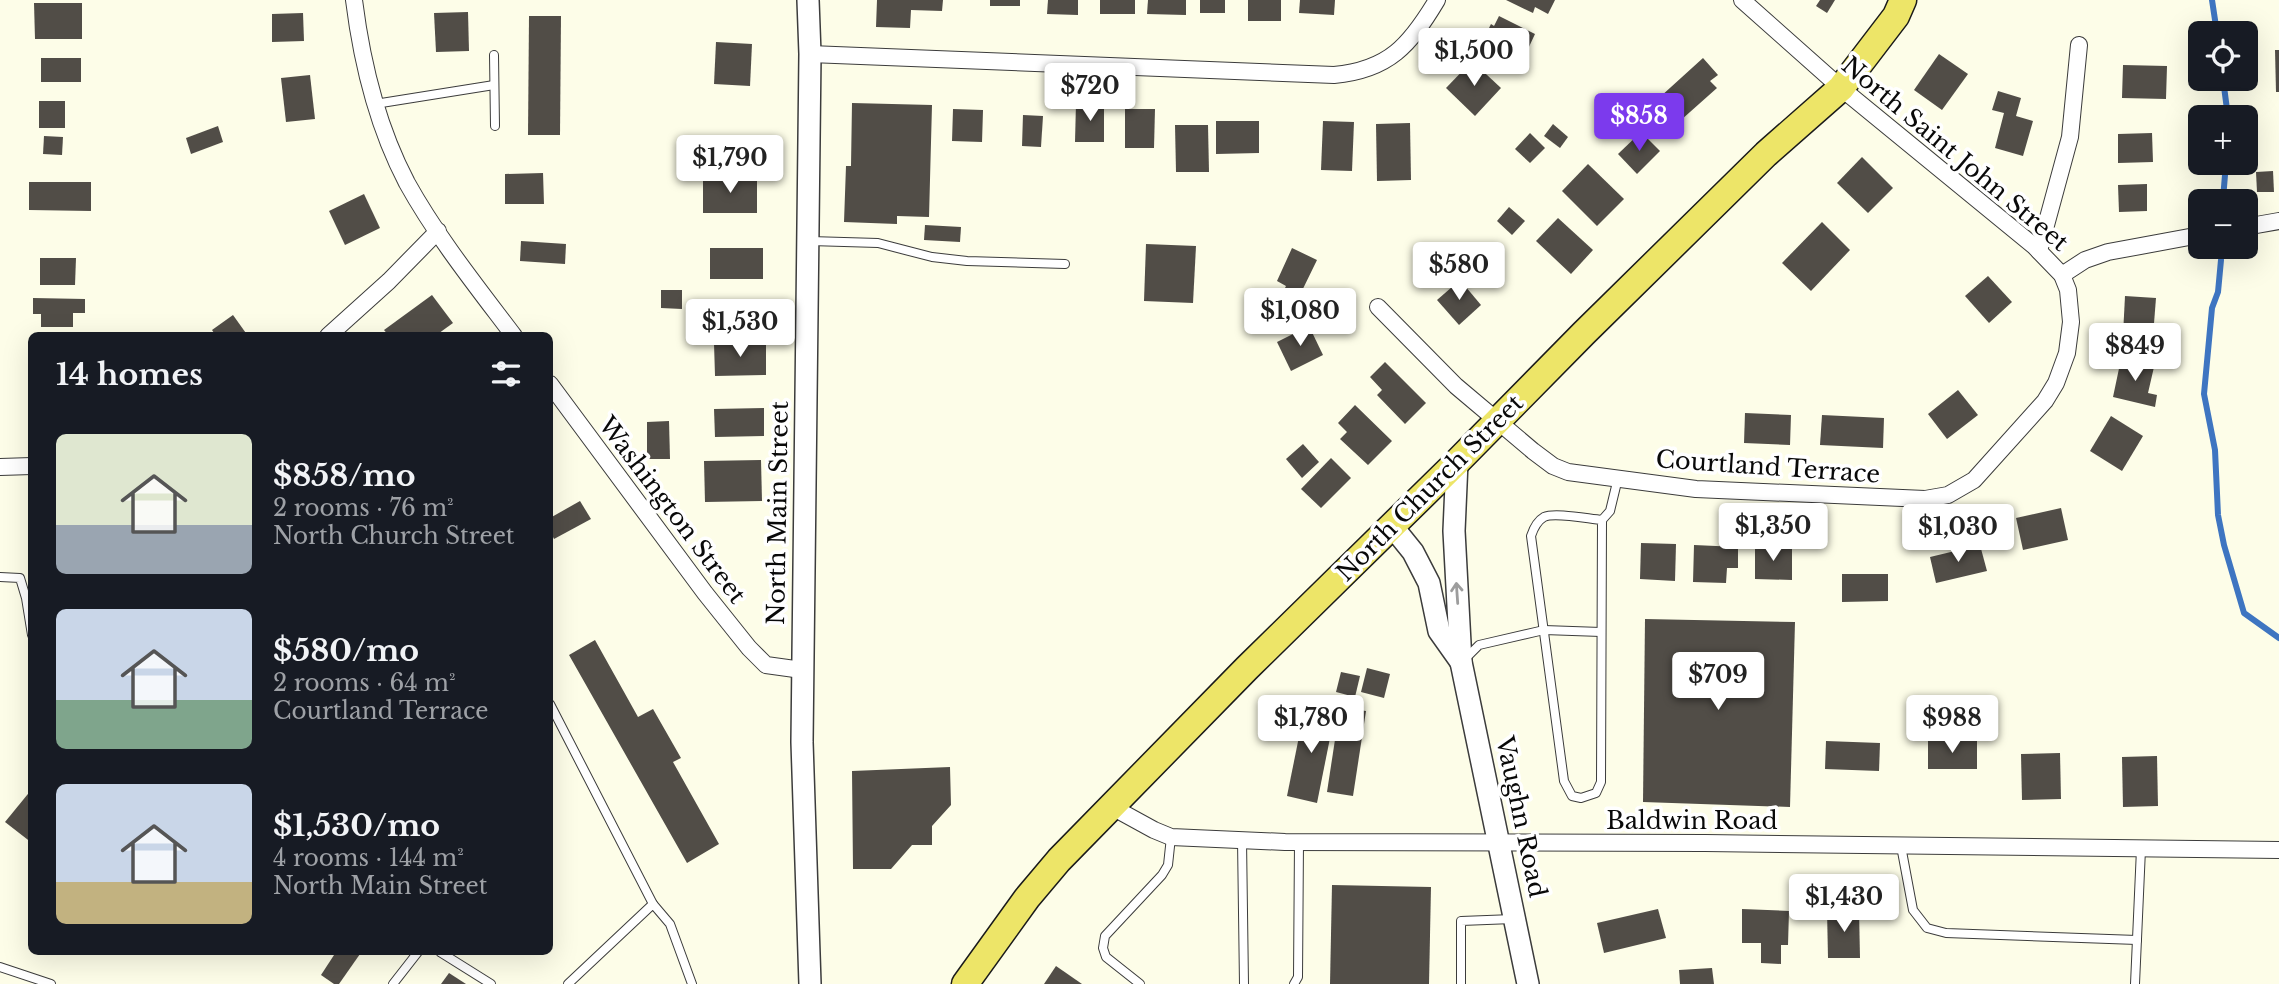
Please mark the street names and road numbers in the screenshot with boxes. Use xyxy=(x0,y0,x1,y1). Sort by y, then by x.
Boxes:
street label: North Saint John Street xyxy=(1836,50,2074,257)
street label: North Church Street xyxy=(1330,388,1529,587)
street label: North Main Street xyxy=(761,401,794,625)
street label: Washington Street xyxy=(592,410,752,609)
street label: Courtland Terrace xyxy=(1655,444,1881,489)
street label: Vaughn Road xyxy=(1490,733,1553,900)
street label: Baldwin Road xyxy=(1606,806,1778,835)

